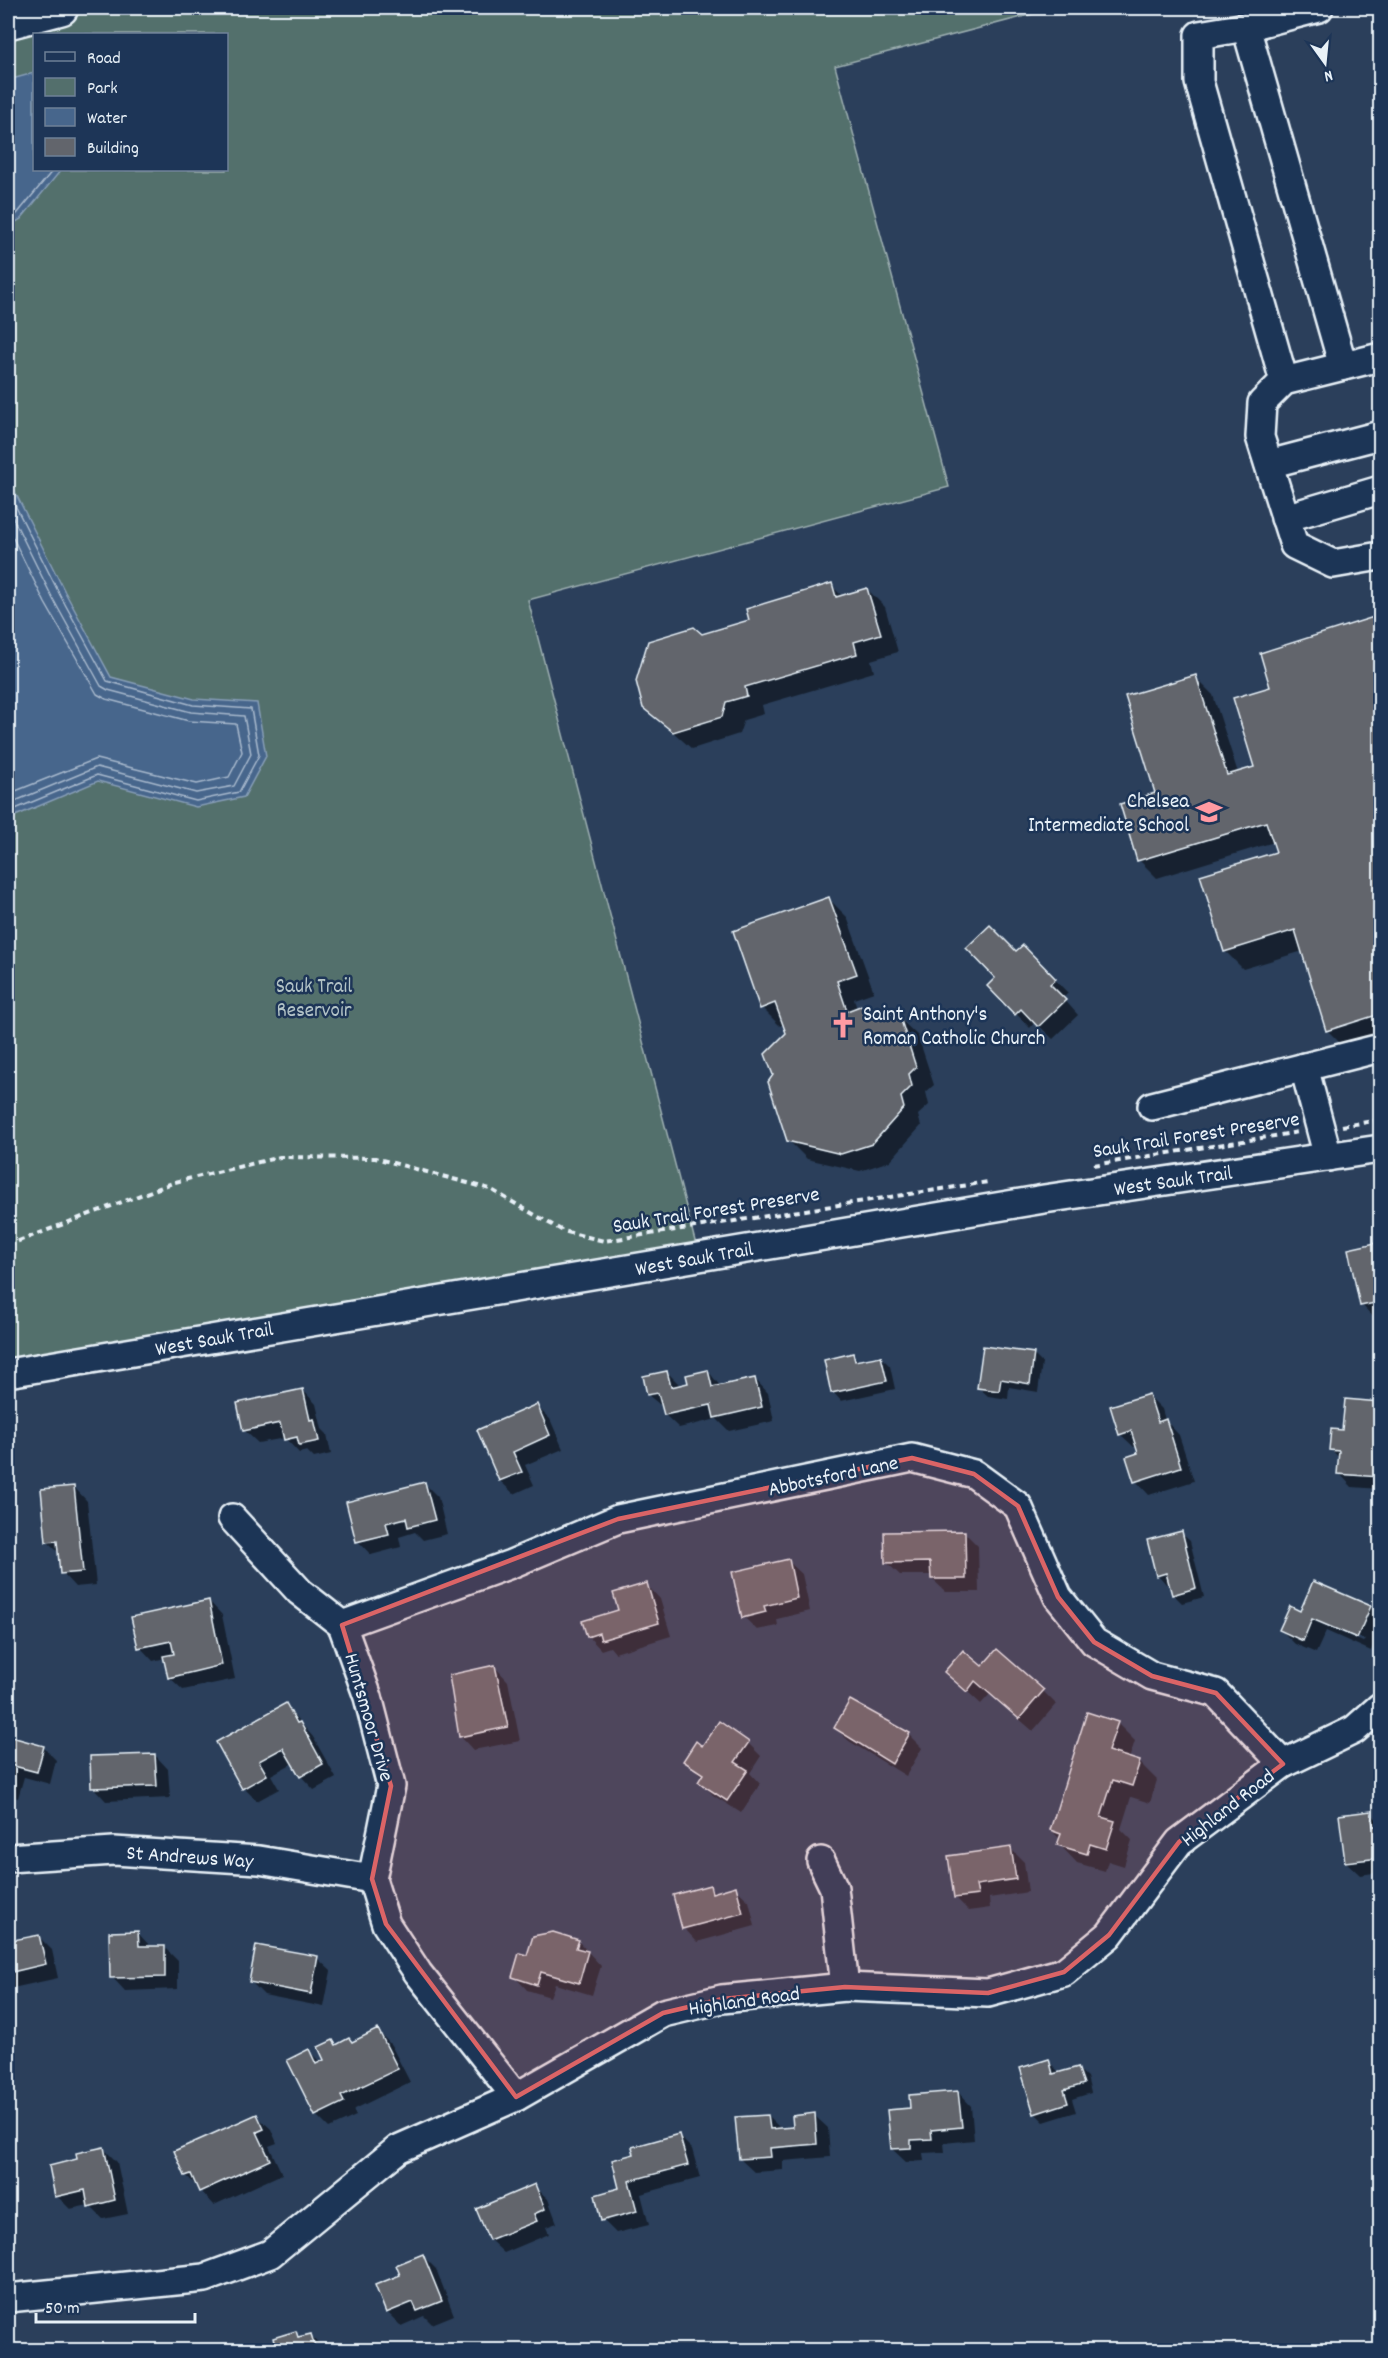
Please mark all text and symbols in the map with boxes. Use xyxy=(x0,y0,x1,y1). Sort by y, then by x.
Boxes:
legend xyxy=(33,33,228,171)
north arrow xyxy=(1295,33,1355,93)
text: Road xyxy=(87,47,121,72)
text: N xyxy=(1321,63,1335,87)
text: Park xyxy=(87,77,118,102)
text: Water xyxy=(87,107,127,132)
text: Building xyxy=(87,137,139,162)
place label: Chelsea Intermediate School xyxy=(1028,788,1190,842)
school or university icon: Chelsea Intermediate School xyxy=(1194,797,1224,827)
park label: Sauk Trail Reservoir xyxy=(276,973,352,1027)
place label: Saint Anthony's Roman Catholic Church xyxy=(863,1001,1045,1055)
church icon: Saint Anthony's Roman Catholic Church xyxy=(828,1010,858,1040)
street label: Sauk Trail Forest Preserve xyxy=(1091,1106,1302,1168)
street label: West Sauk Trail xyxy=(1112,1160,1235,1206)
street label: Sauk Trail Forest Preserve xyxy=(611,1181,822,1243)
street label: West Sauk Trail xyxy=(633,1236,756,1286)
street label: West Sauk Trail xyxy=(153,1316,276,1366)
street label: Abbotsford Lane xyxy=(766,1450,901,1506)
street label: Huntsmoor Drive xyxy=(334,1650,400,1786)
street label: Highland Road xyxy=(1176,1763,1282,1856)
street label: St Andrews Way xyxy=(125,1840,255,1878)
street label: Highland Road xyxy=(687,1980,802,2026)
scale bar xyxy=(36,2286,195,2324)
text: 50 m xyxy=(45,2297,80,2322)

